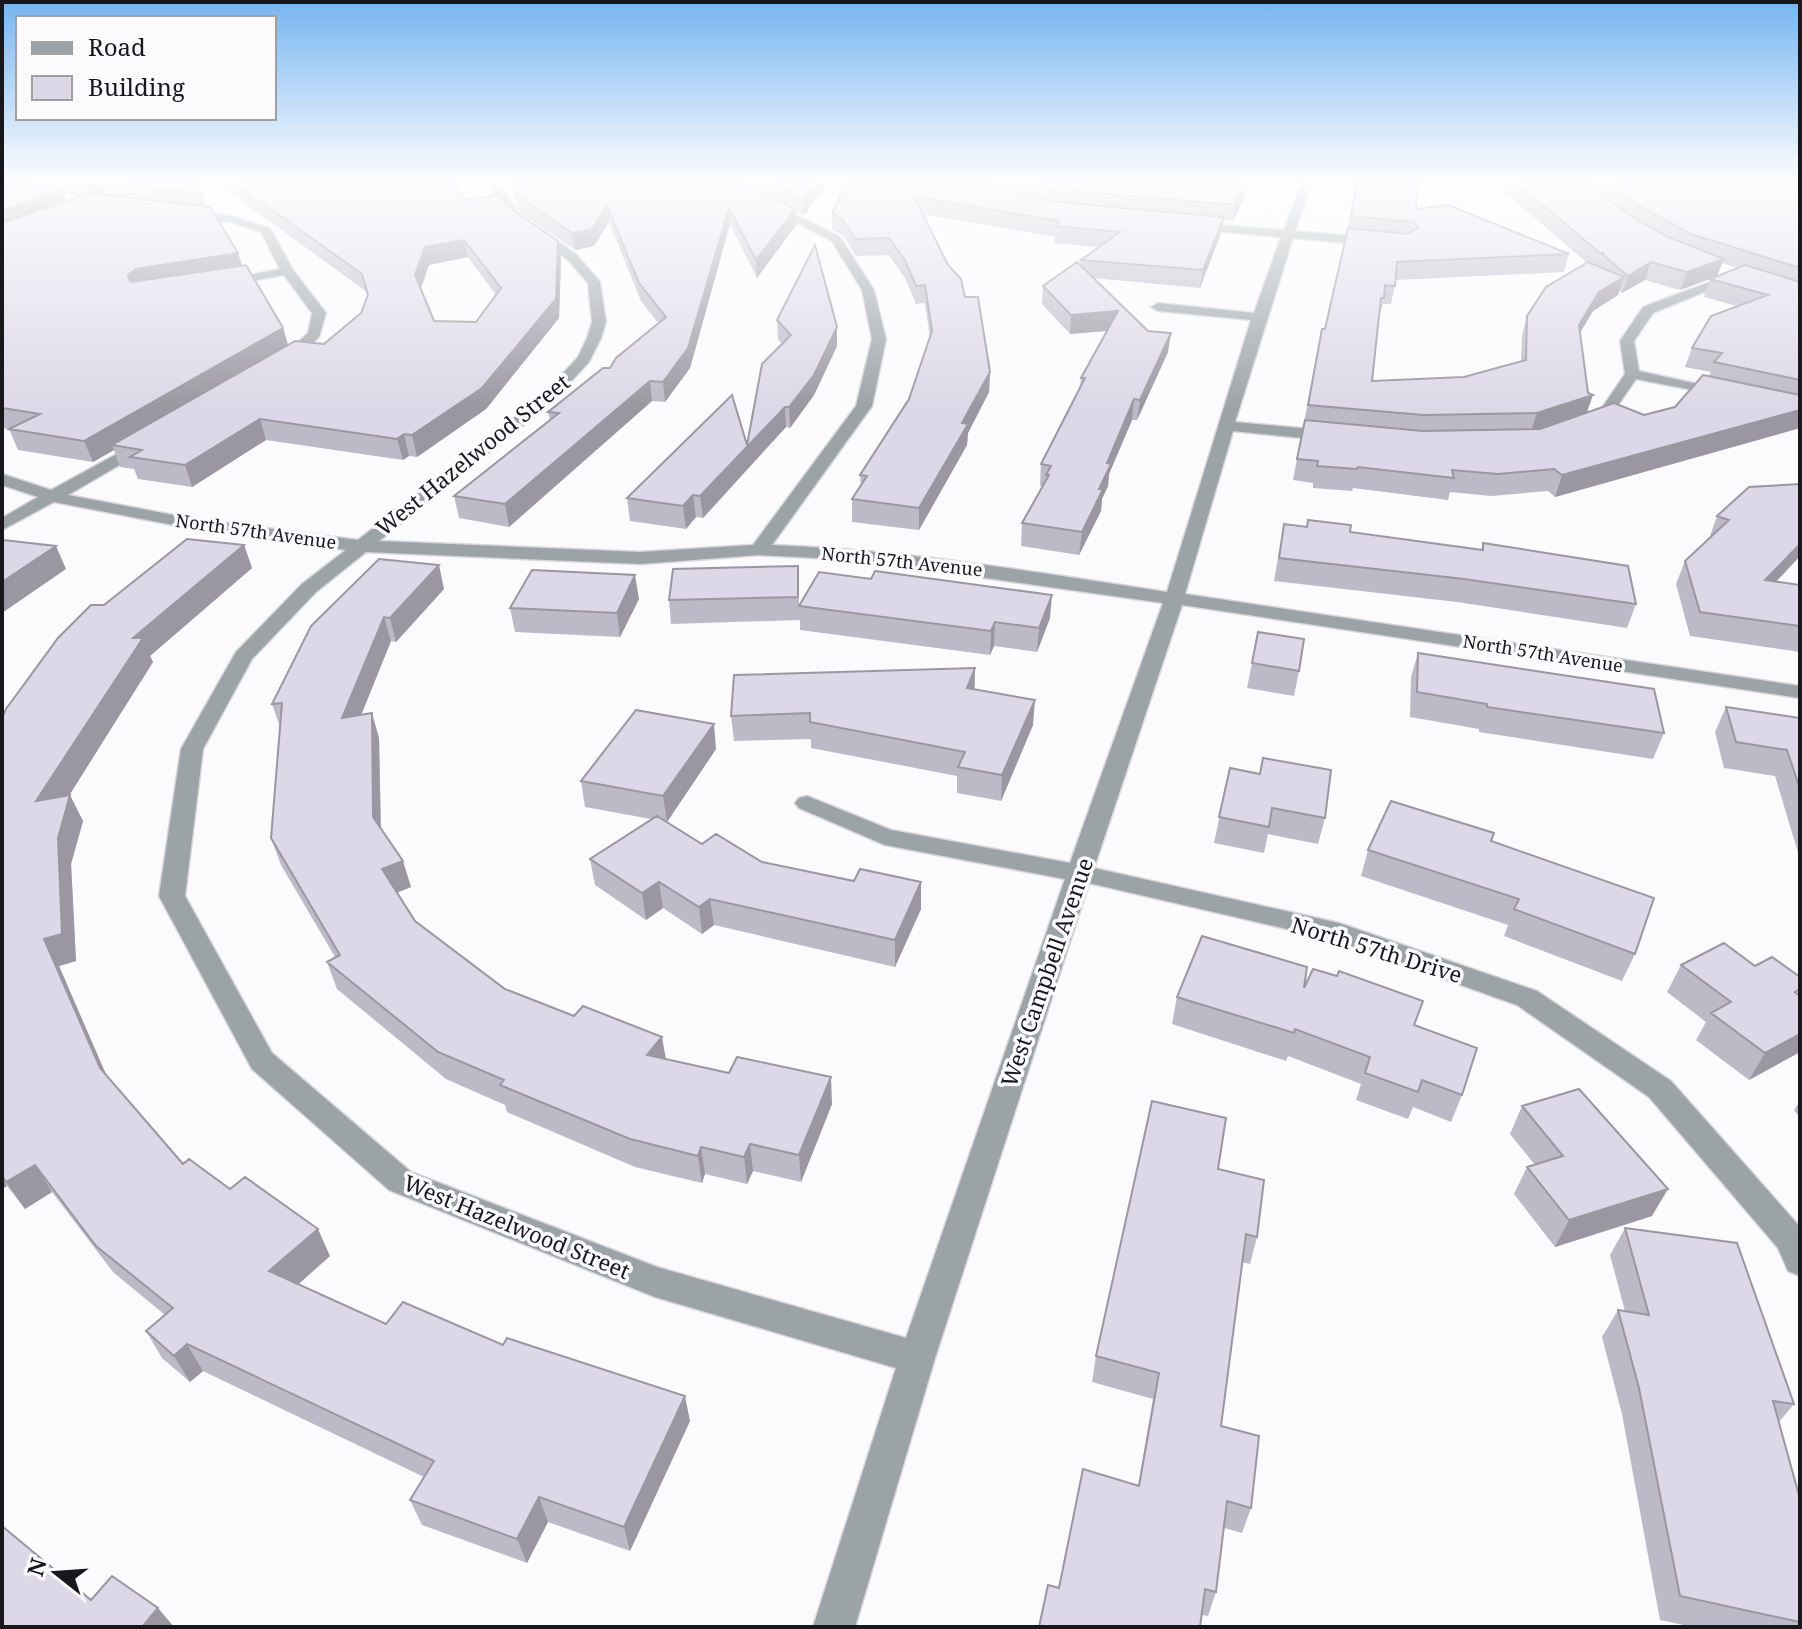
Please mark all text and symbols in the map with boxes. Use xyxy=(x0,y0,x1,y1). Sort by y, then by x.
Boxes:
legend xyxy=(16,16,276,120)
text: Road xyxy=(88,30,146,63)
text: Building xyxy=(88,70,185,103)
street label: West Hazelwood Street xyxy=(369,366,575,542)
street label: North 57th Avenue xyxy=(174,508,338,554)
street label: North 57th Avenue xyxy=(820,541,984,581)
street label: North 57th Avenue xyxy=(1461,628,1625,678)
street label: West Campbell Avenue xyxy=(993,853,1099,1091)
street label: North 57th Drive xyxy=(1288,909,1466,989)
street label: West Hazelwood Street xyxy=(399,1167,635,1285)
north arrow xyxy=(16,1533,96,1613)
text: N xyxy=(19,1554,53,1580)

